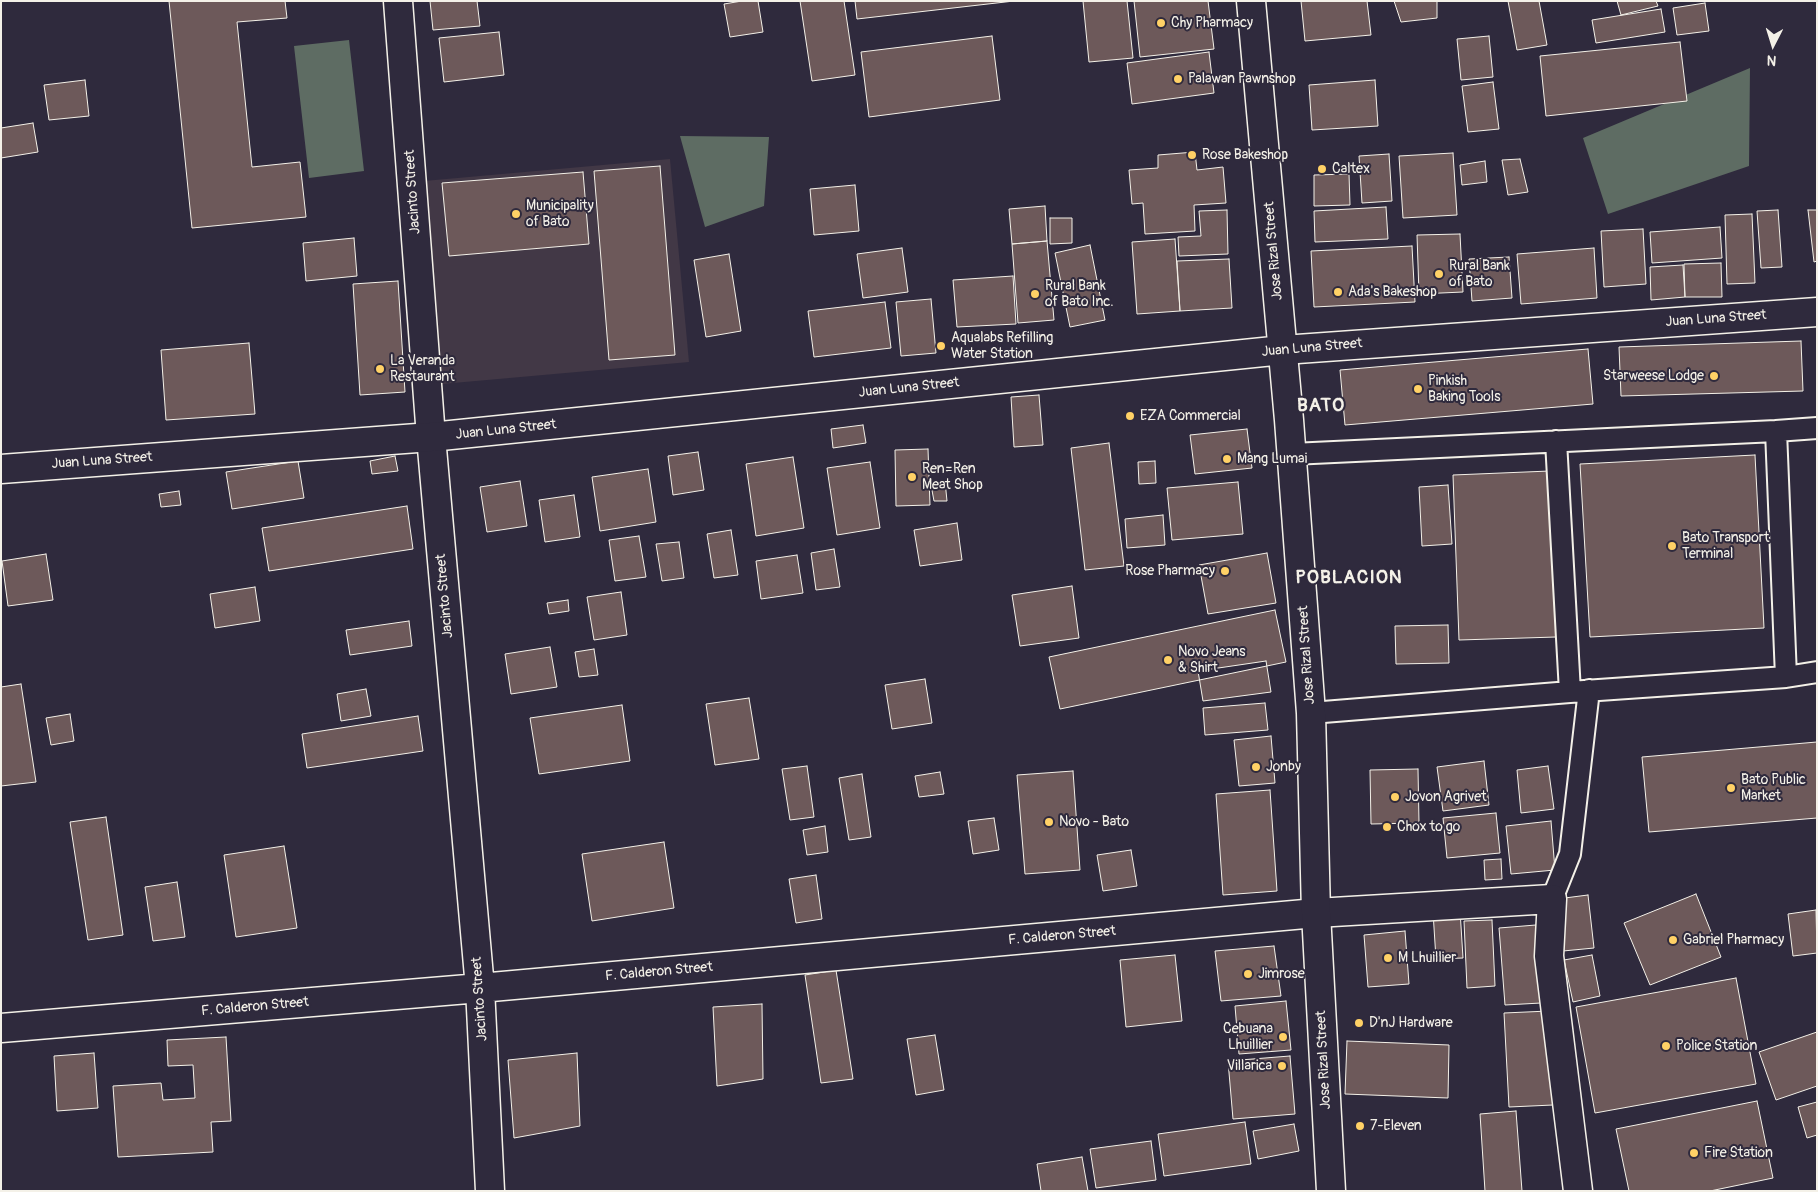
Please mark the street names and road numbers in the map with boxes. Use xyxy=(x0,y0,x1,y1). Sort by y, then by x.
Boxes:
street label: Jacinto Street xyxy=(402,149,424,235)
street label: Jose Rizal Street xyxy=(1261,201,1287,301)
street label: Juan Luna Street xyxy=(1665,307,1767,331)
street label: Juan Luna Street xyxy=(1261,335,1363,361)
street label: Juan Luna Street xyxy=(858,374,960,402)
street label: Juan Luna Street xyxy=(455,416,557,444)
street label: Juan Luna Street xyxy=(51,449,153,473)
street label: Jacinto Street xyxy=(433,553,457,639)
street label: Jose Rizal Street xyxy=(1295,605,1319,705)
street label: F. Calderon Street xyxy=(1008,923,1116,949)
street label: Jacinto Street xyxy=(469,956,491,1042)
street label: F. Calderon Street xyxy=(605,959,713,985)
street label: F. Calderon Street xyxy=(201,994,309,1020)
street label: Jose Rizal Street xyxy=(1313,1010,1335,1110)

